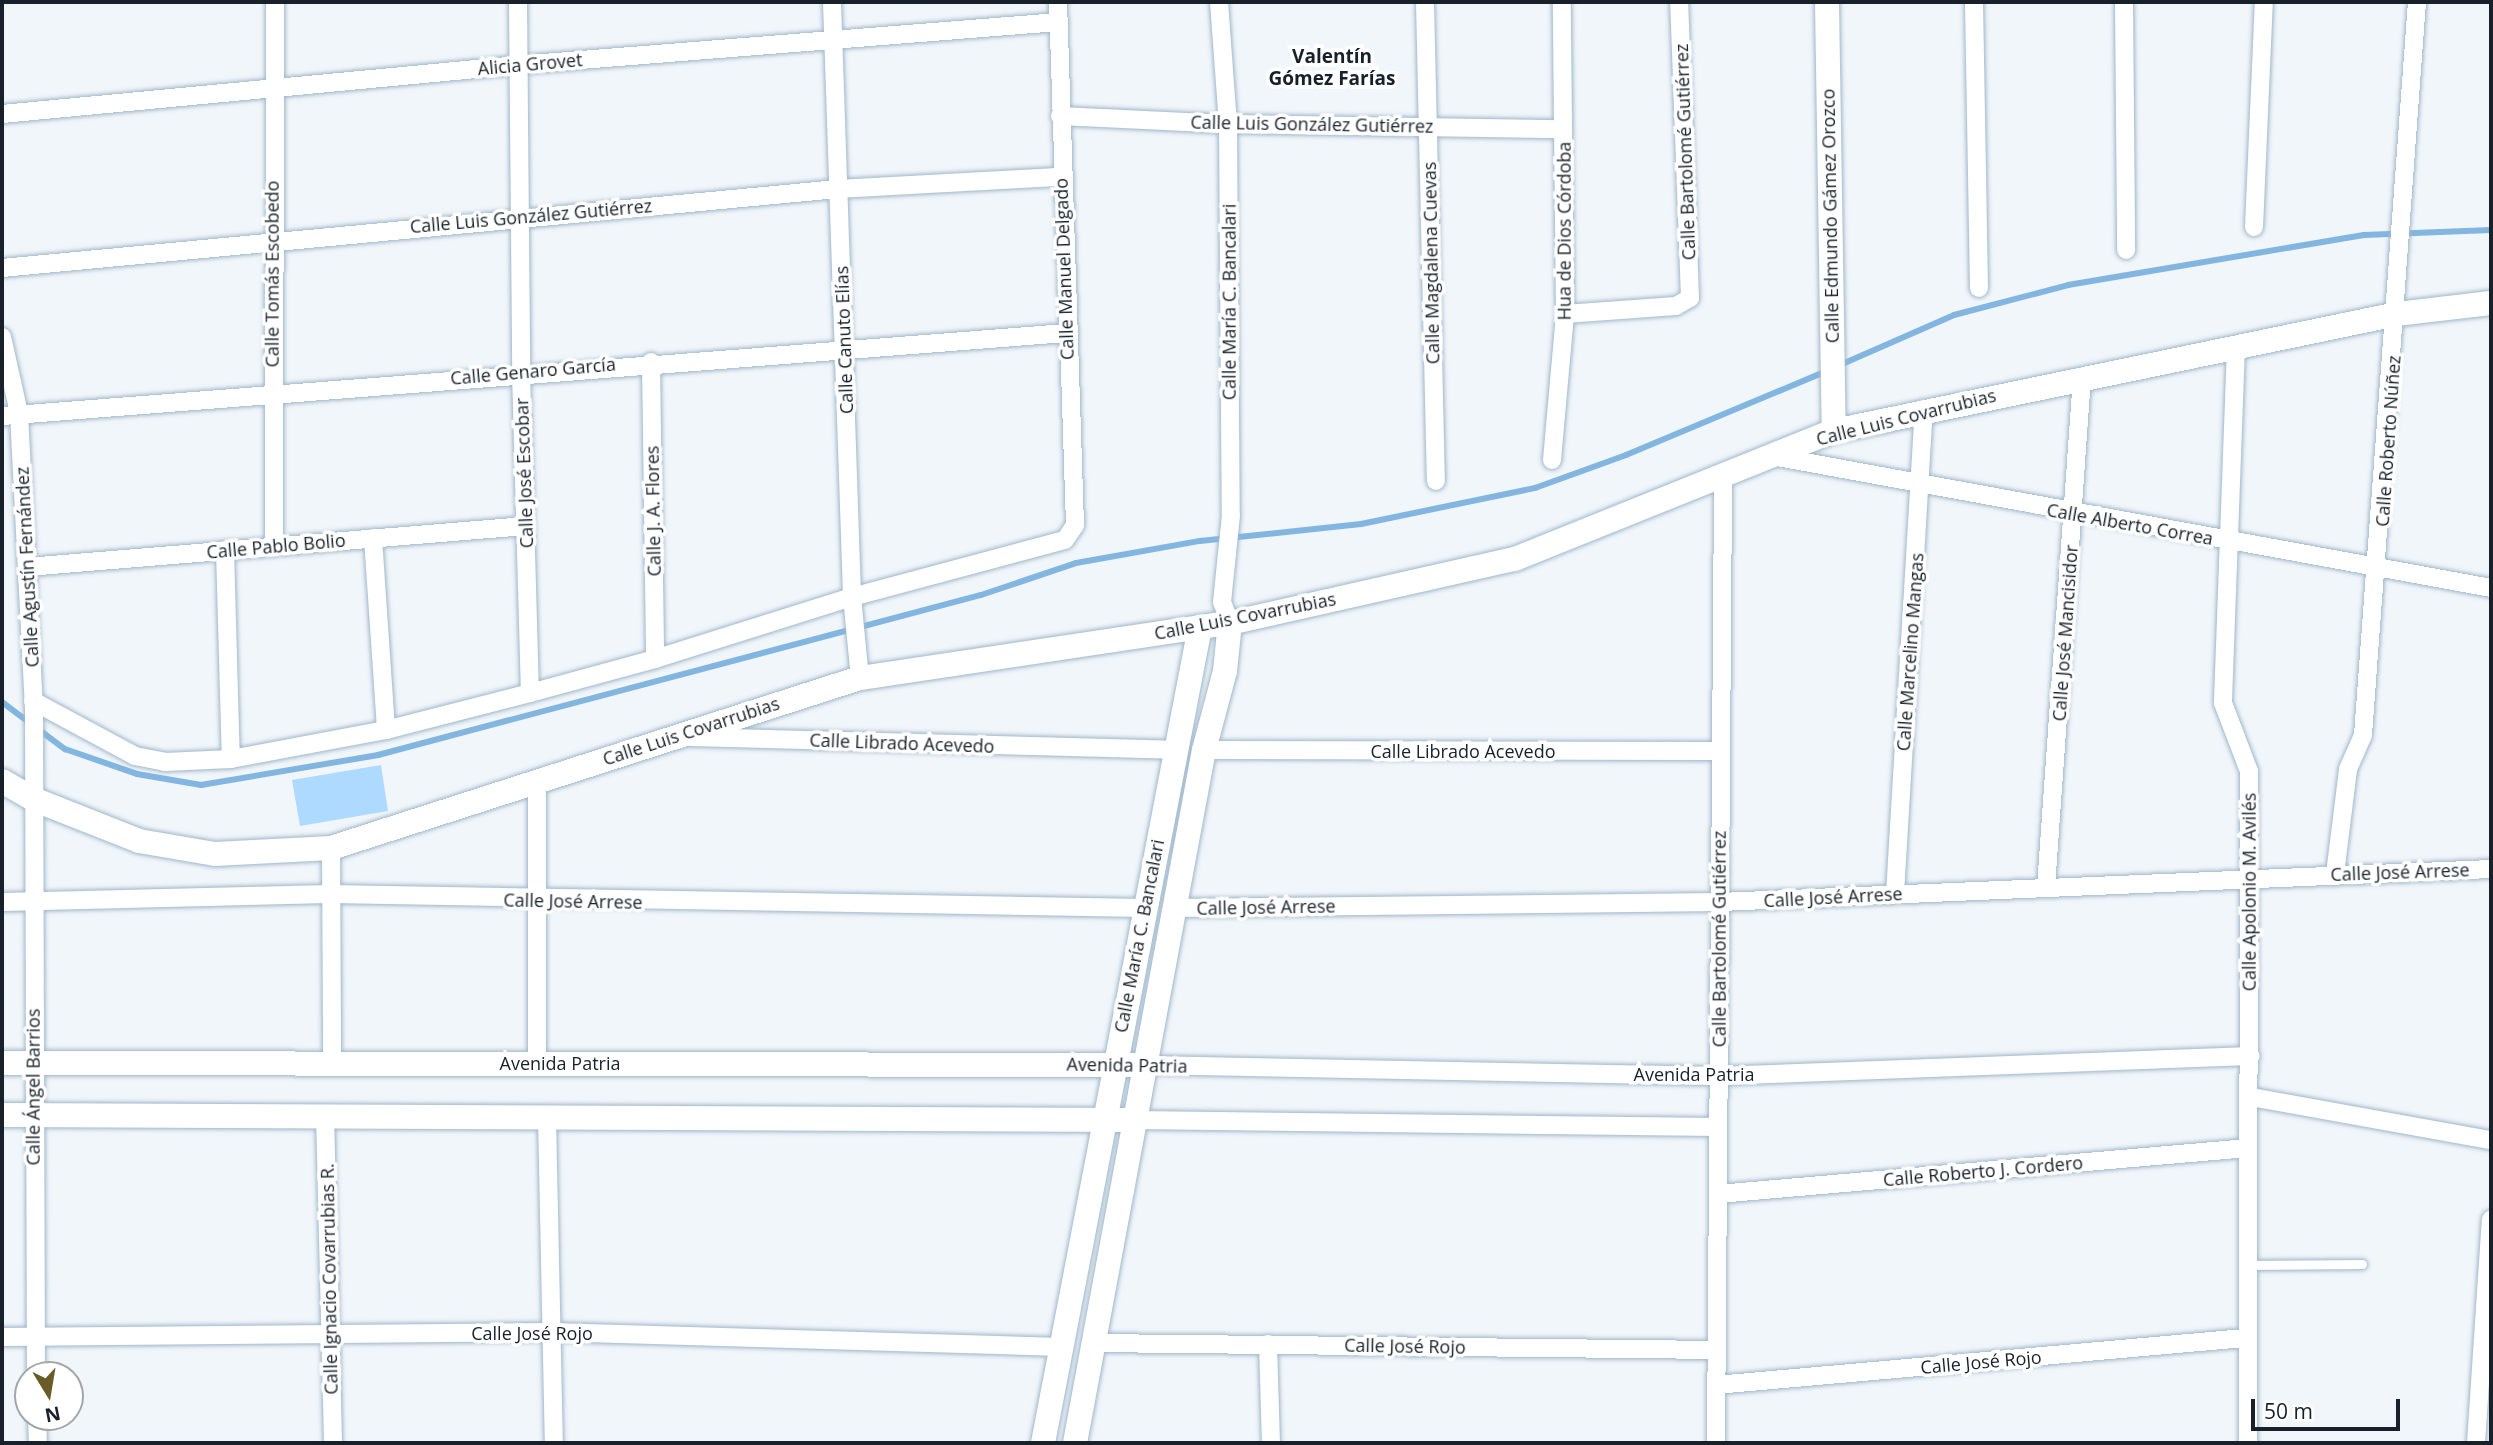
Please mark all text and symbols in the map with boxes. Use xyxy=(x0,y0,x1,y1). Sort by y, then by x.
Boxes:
street label: Calle Bartolomé Gutiérrez xyxy=(1670,43,1700,261)
district label: Valentín Gómez Farías xyxy=(1269,46,1395,90)
street label: Alicia Grovet xyxy=(477,49,583,79)
street label: Calle Edmundo Gámez Orozco xyxy=(1817,89,1843,343)
street label: Calle Luis González Gutiérrez xyxy=(1190,111,1434,137)
street label: Hua de Dios Córdoba xyxy=(1553,142,1575,320)
street label: Calle Magdalena Cuevas xyxy=(1418,162,1444,364)
street label: Calle Manuel Delgado xyxy=(1050,178,1078,360)
street label: Calle Tomás Escobedo xyxy=(261,181,283,367)
street label: Calle Luis González Gutiérrez xyxy=(409,195,653,237)
street label: Calle María C. Bancalari xyxy=(1218,204,1240,400)
street label: Calle Canuto Elías xyxy=(831,266,857,414)
street label: Calle Genaro García xyxy=(449,353,617,389)
street label: Calle Roberto Núñez xyxy=(2371,355,2405,527)
street label: Calle Luis Covarrubias xyxy=(1814,384,1998,450)
street label: Calle José Escobar xyxy=(511,397,537,549)
street label: Calle J. A. Flores xyxy=(641,445,665,577)
street label: Calle Agustín Fernández xyxy=(11,466,43,668)
street label: Calle Alberto Correa xyxy=(2045,499,2215,549)
street label: Calle Pablo Bolio xyxy=(206,529,346,563)
street label: Calle José Mancisidor xyxy=(2048,544,2082,722)
street label: Calle Marcelino Mangas xyxy=(1892,552,1928,752)
street label: Calle Luis Covarrubias xyxy=(1152,588,1338,644)
street label: Calle Luis Covarrubias xyxy=(600,692,782,770)
street label: Calle Librado Acevedo xyxy=(809,729,995,757)
street label: Calle Librado Acevedo xyxy=(1370,740,1556,762)
street label: Calle Apolonio M. Avilés xyxy=(2238,793,2260,991)
street label: Calle Bartolomé Gutiérrez xyxy=(1708,831,1730,1047)
street label: Calle María C. Bancalari xyxy=(1110,838,1168,1034)
street label: Calle José Arrese xyxy=(2330,859,2470,885)
street label: Calle José Arrese xyxy=(1763,883,1903,911)
street label: Calle José Arrese xyxy=(503,889,643,913)
street label: Calle José Arrese xyxy=(1196,895,1336,919)
street label: Calle Ángel Barrios xyxy=(22,1008,44,1166)
street label: Avenida Patria xyxy=(500,1052,620,1074)
street label: Avenida Patria xyxy=(1066,1053,1188,1077)
street label: Avenida Patria xyxy=(1634,1063,1754,1085)
street label: Calle Roberto J. Cordero xyxy=(1882,1151,2084,1191)
street label: Calle Ignacio Covarrubias R. xyxy=(316,1163,342,1395)
street label: Calle José Rojo xyxy=(471,1322,593,1344)
street label: Calle José Rojo xyxy=(1344,1334,1466,1358)
street label: Calle José Rojo xyxy=(1920,1346,2042,1378)
north arrow xyxy=(14,1361,84,1431)
scale bar xyxy=(2255,1386,2404,1430)
text: 50 m xyxy=(2264,1397,2313,1425)
text: N xyxy=(43,1400,63,1429)

